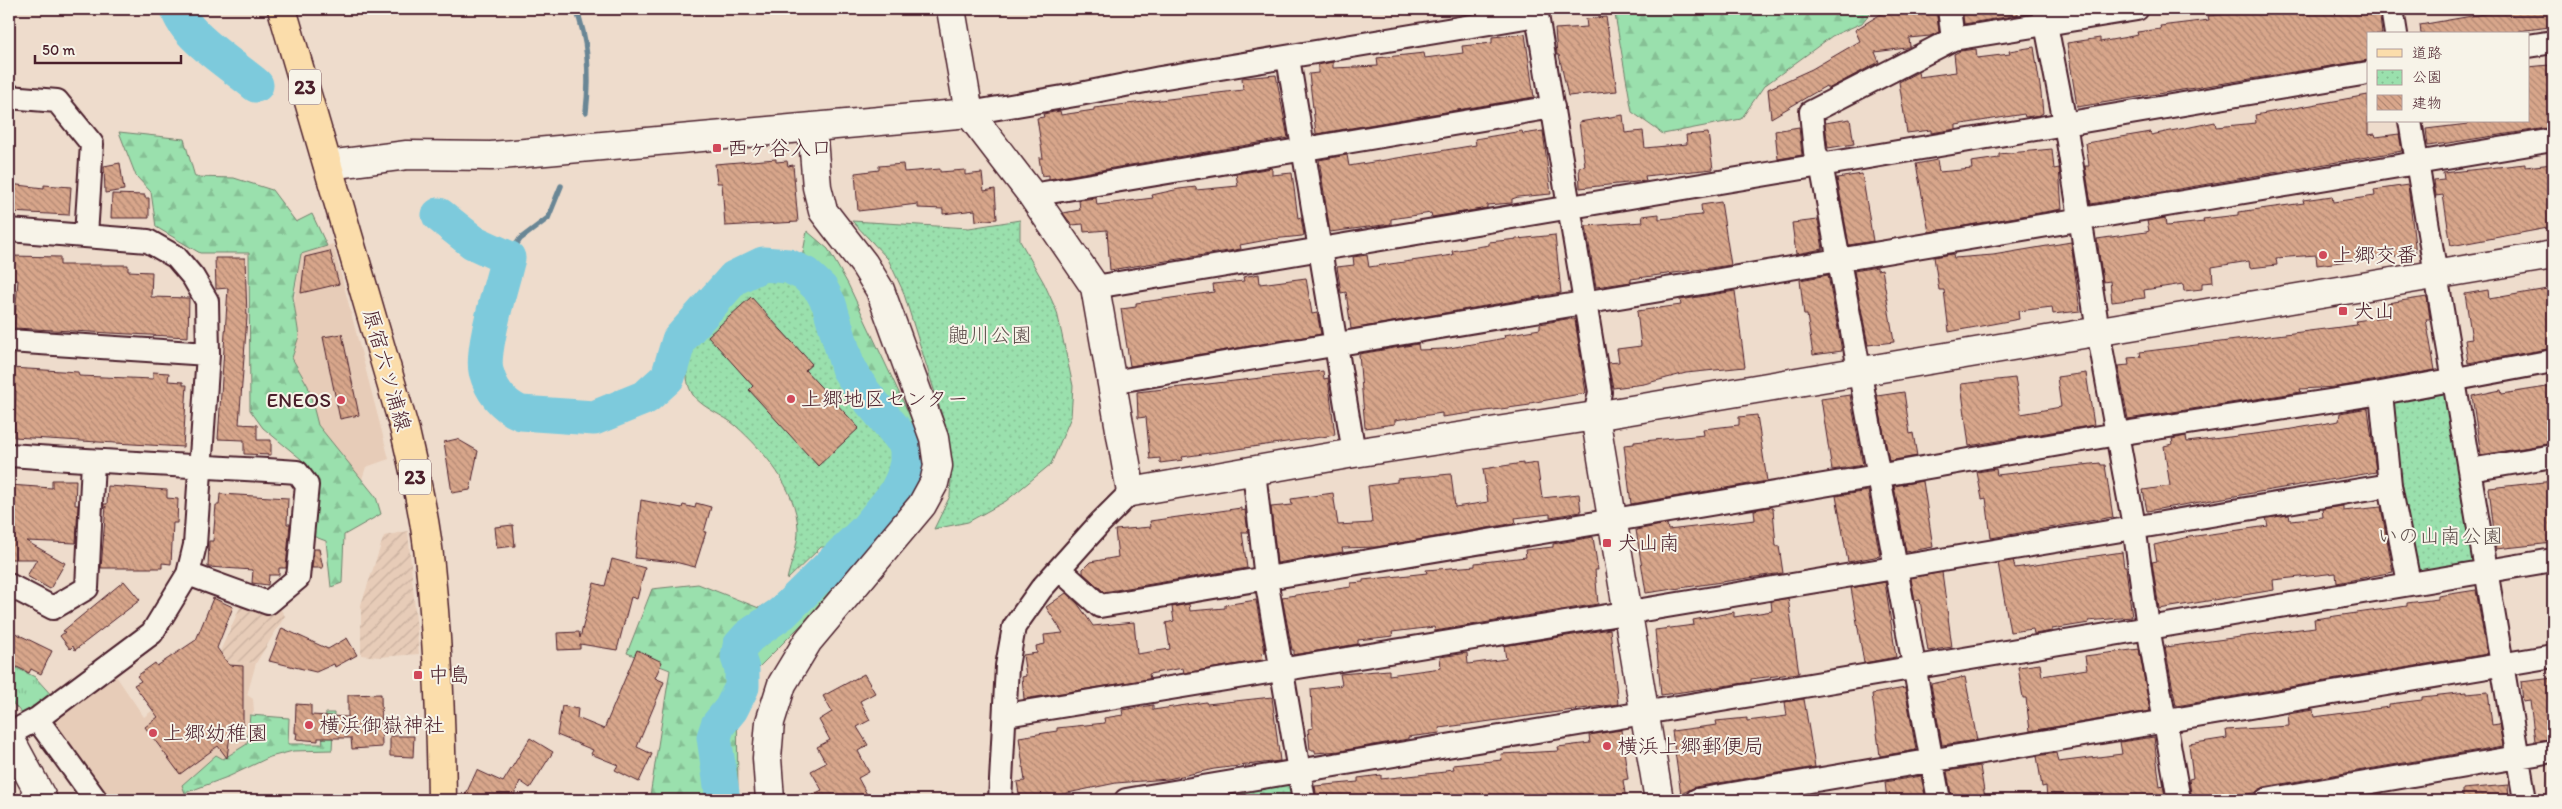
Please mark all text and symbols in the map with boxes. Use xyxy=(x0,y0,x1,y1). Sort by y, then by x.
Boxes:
scale bar xyxy=(35,32,181,64)
legend xyxy=(2367,32,2530,122)
text: 50 m xyxy=(42,41,75,59)
text: 道路 xyxy=(2412,44,2442,62)
text: 公園 xyxy=(2412,68,2442,86)
road number: 23 xyxy=(289,70,321,104)
text: 建物 xyxy=(2412,94,2442,112)
place label: 西ヶ谷入口 xyxy=(727,135,832,160)
marker: 西ヶ谷入口 xyxy=(711,142,723,154)
place label: 上郷交番 xyxy=(2333,242,2417,267)
marker: 上郷交番 xyxy=(2317,249,2329,261)
place label: 犬山 xyxy=(2353,298,2395,323)
marker: 犬山 xyxy=(2337,305,2349,317)
street label: 原宿六ツ浦線 xyxy=(358,306,417,434)
park label: 鼬川公園 xyxy=(948,322,1032,347)
place label: 上郷地区センター xyxy=(801,386,968,411)
place label: ENEOS xyxy=(267,387,331,412)
marker: 上郷地区センター xyxy=(785,393,797,405)
marker: ENEOS xyxy=(335,394,347,406)
road number: 23 xyxy=(399,460,431,494)
park label: いの山南公園 xyxy=(2377,523,2503,548)
place label: 犬山南 xyxy=(1617,530,1680,555)
marker: 犬山南 xyxy=(1601,537,1613,549)
place label: 中島 xyxy=(428,662,470,687)
marker: 中島 xyxy=(412,669,424,681)
place label: 横浜御嶽神社 xyxy=(319,712,445,737)
marker: 横浜御嶽神社 xyxy=(303,719,315,731)
place label: 上郷幼稚園 xyxy=(163,720,268,745)
marker: 上郷幼稚園 xyxy=(147,727,159,739)
place label: 横浜上郷郵便局 xyxy=(1617,733,1764,758)
marker: 横浜上郷郵便局 xyxy=(1601,740,1613,752)

